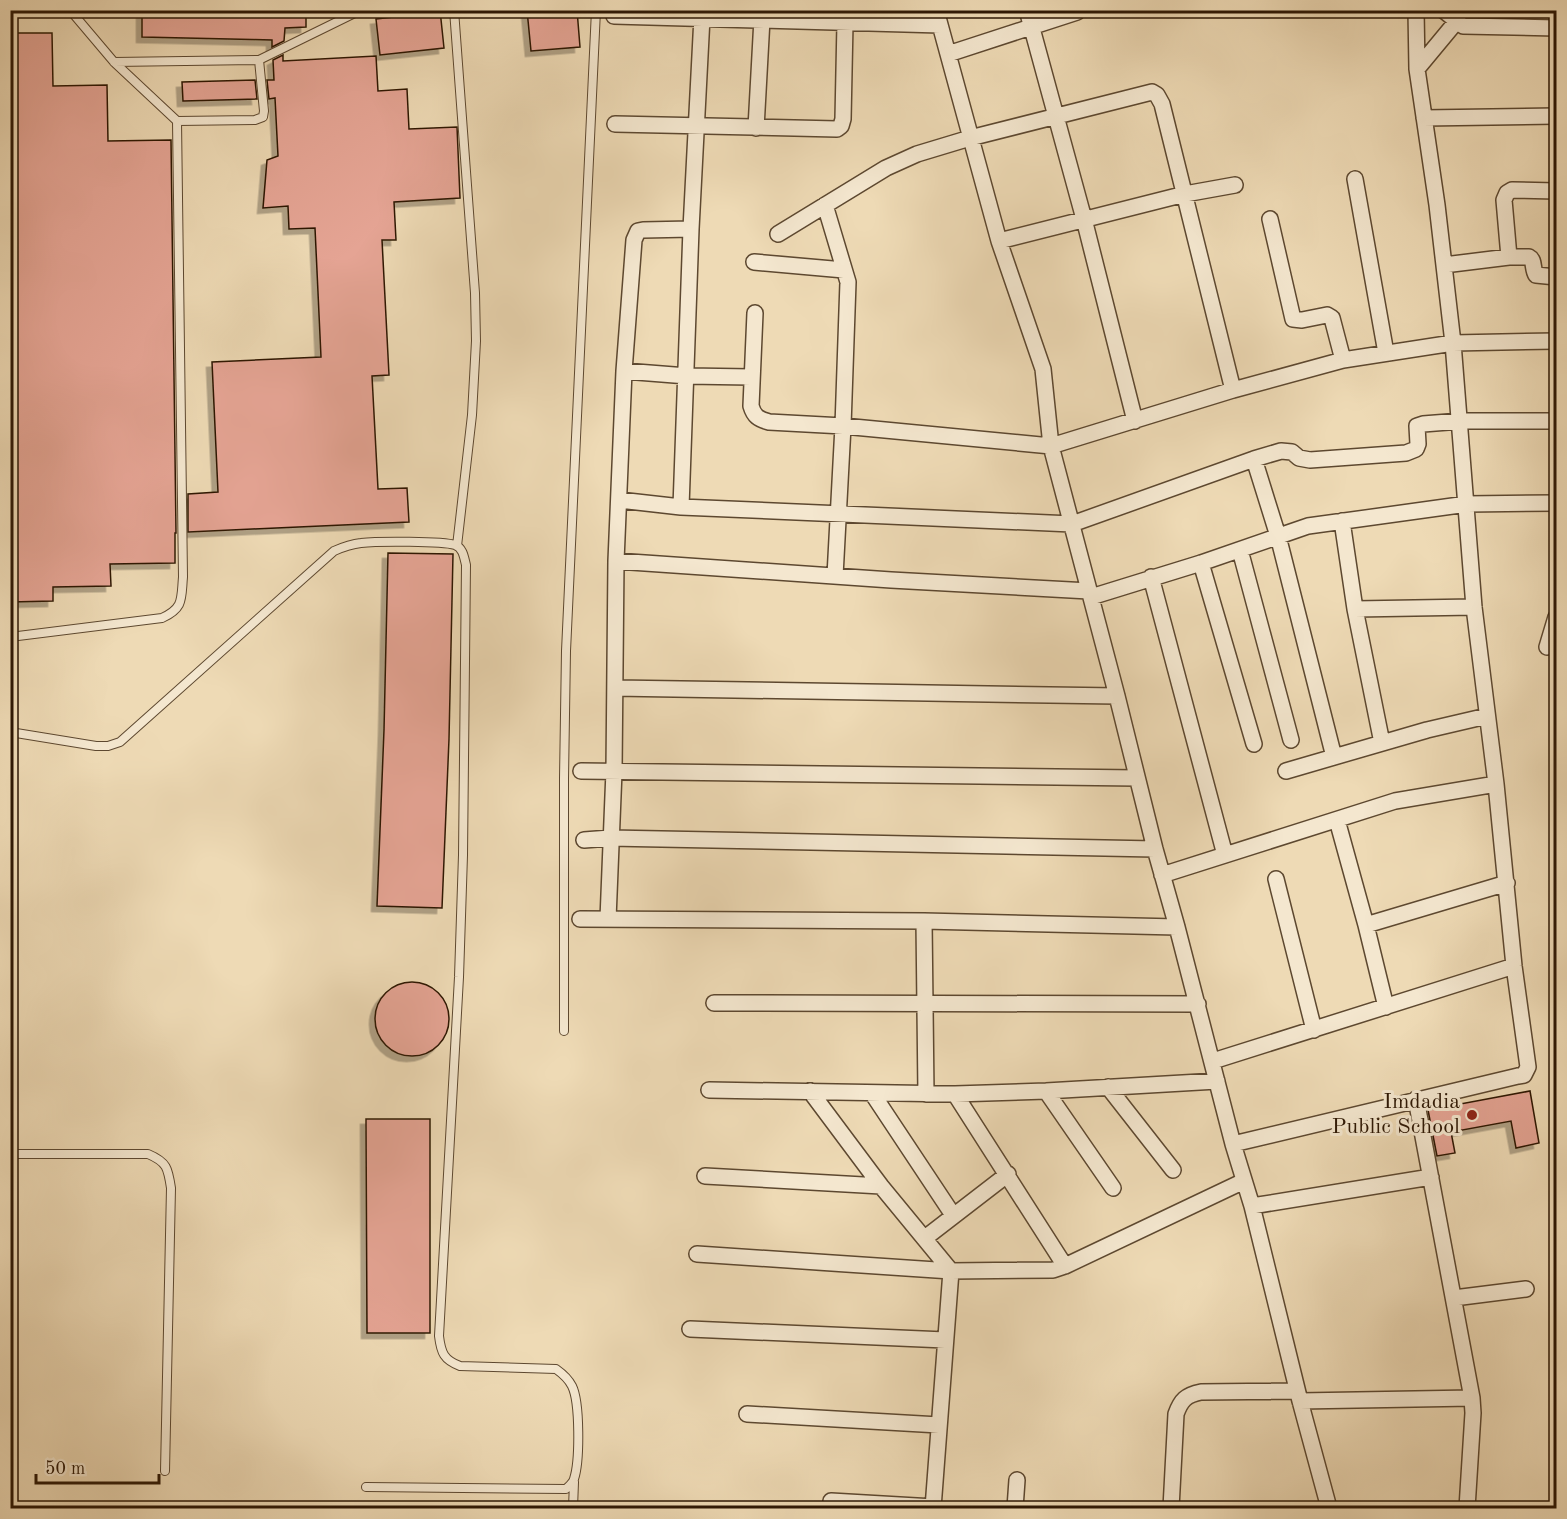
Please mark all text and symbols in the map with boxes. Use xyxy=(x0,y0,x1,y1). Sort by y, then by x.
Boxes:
place label: Imdadia Public School xyxy=(1331,1091,1460,1138)
marker: Imdadia Public School xyxy=(1465,1108,1479,1122)
scale bar xyxy=(36,1447,159,1485)
text: 50 m xyxy=(45,1460,85,1478)

